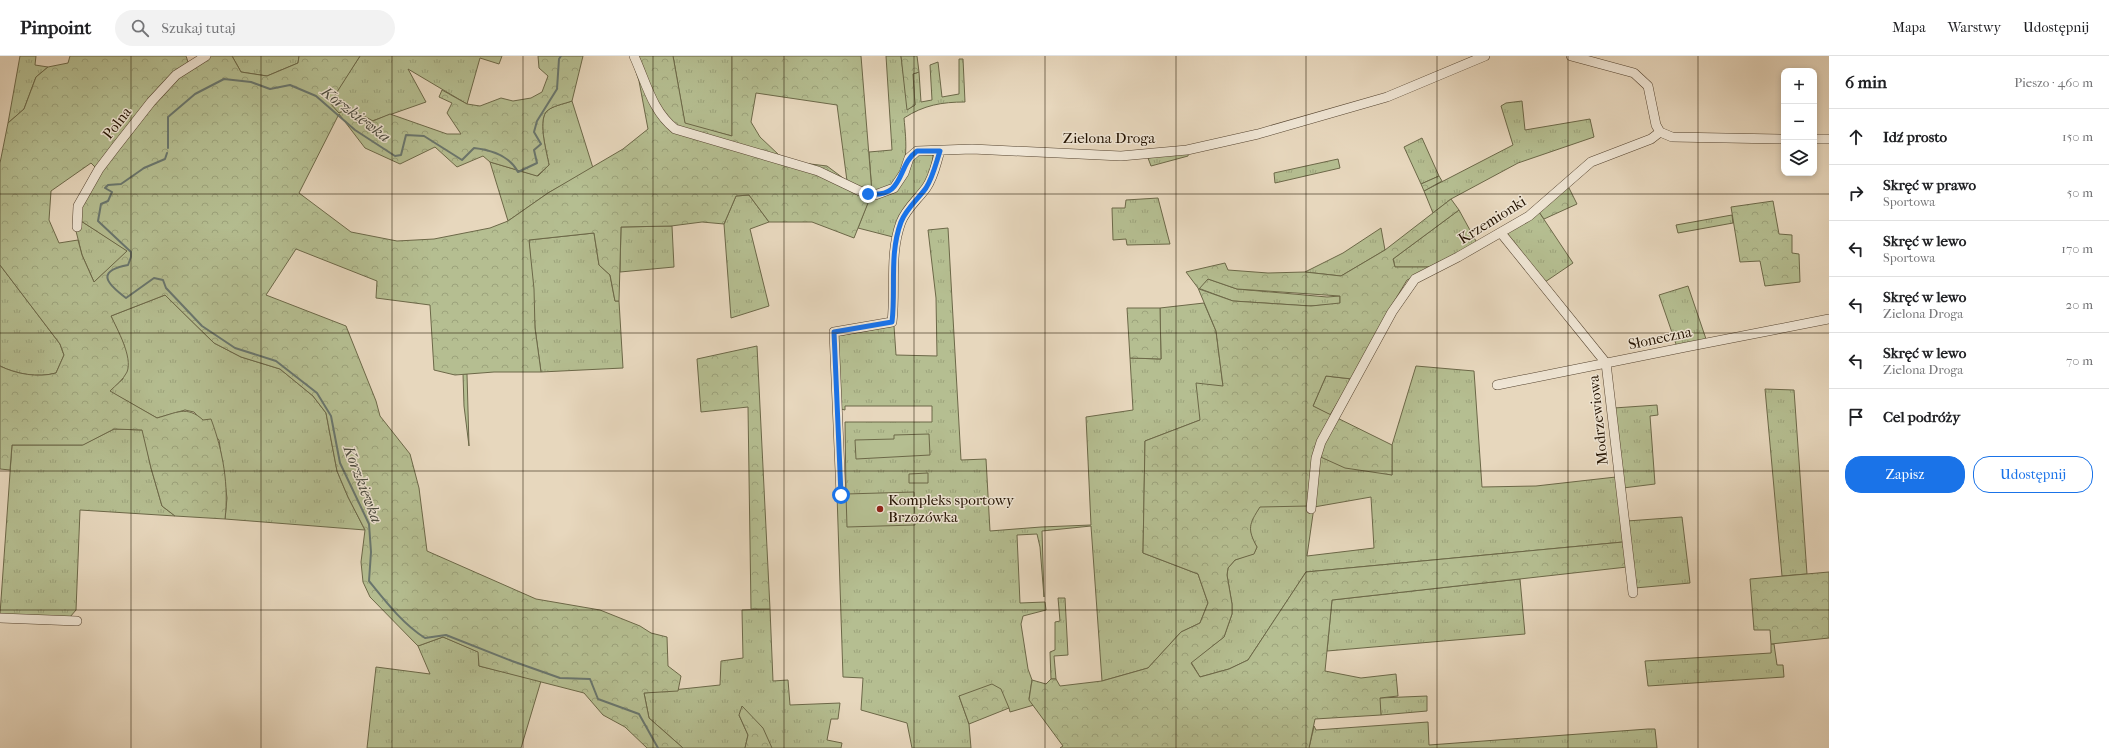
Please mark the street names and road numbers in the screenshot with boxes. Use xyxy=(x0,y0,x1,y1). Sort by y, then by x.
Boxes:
street label: Polna xyxy=(99,102,136,143)
street label: Zielona Droga xyxy=(1063,129,1156,147)
street label: Krzemionki xyxy=(1455,192,1530,248)
street label: Słoneczna xyxy=(1627,322,1694,353)
street label: Modrzewiowa xyxy=(1584,373,1612,466)

